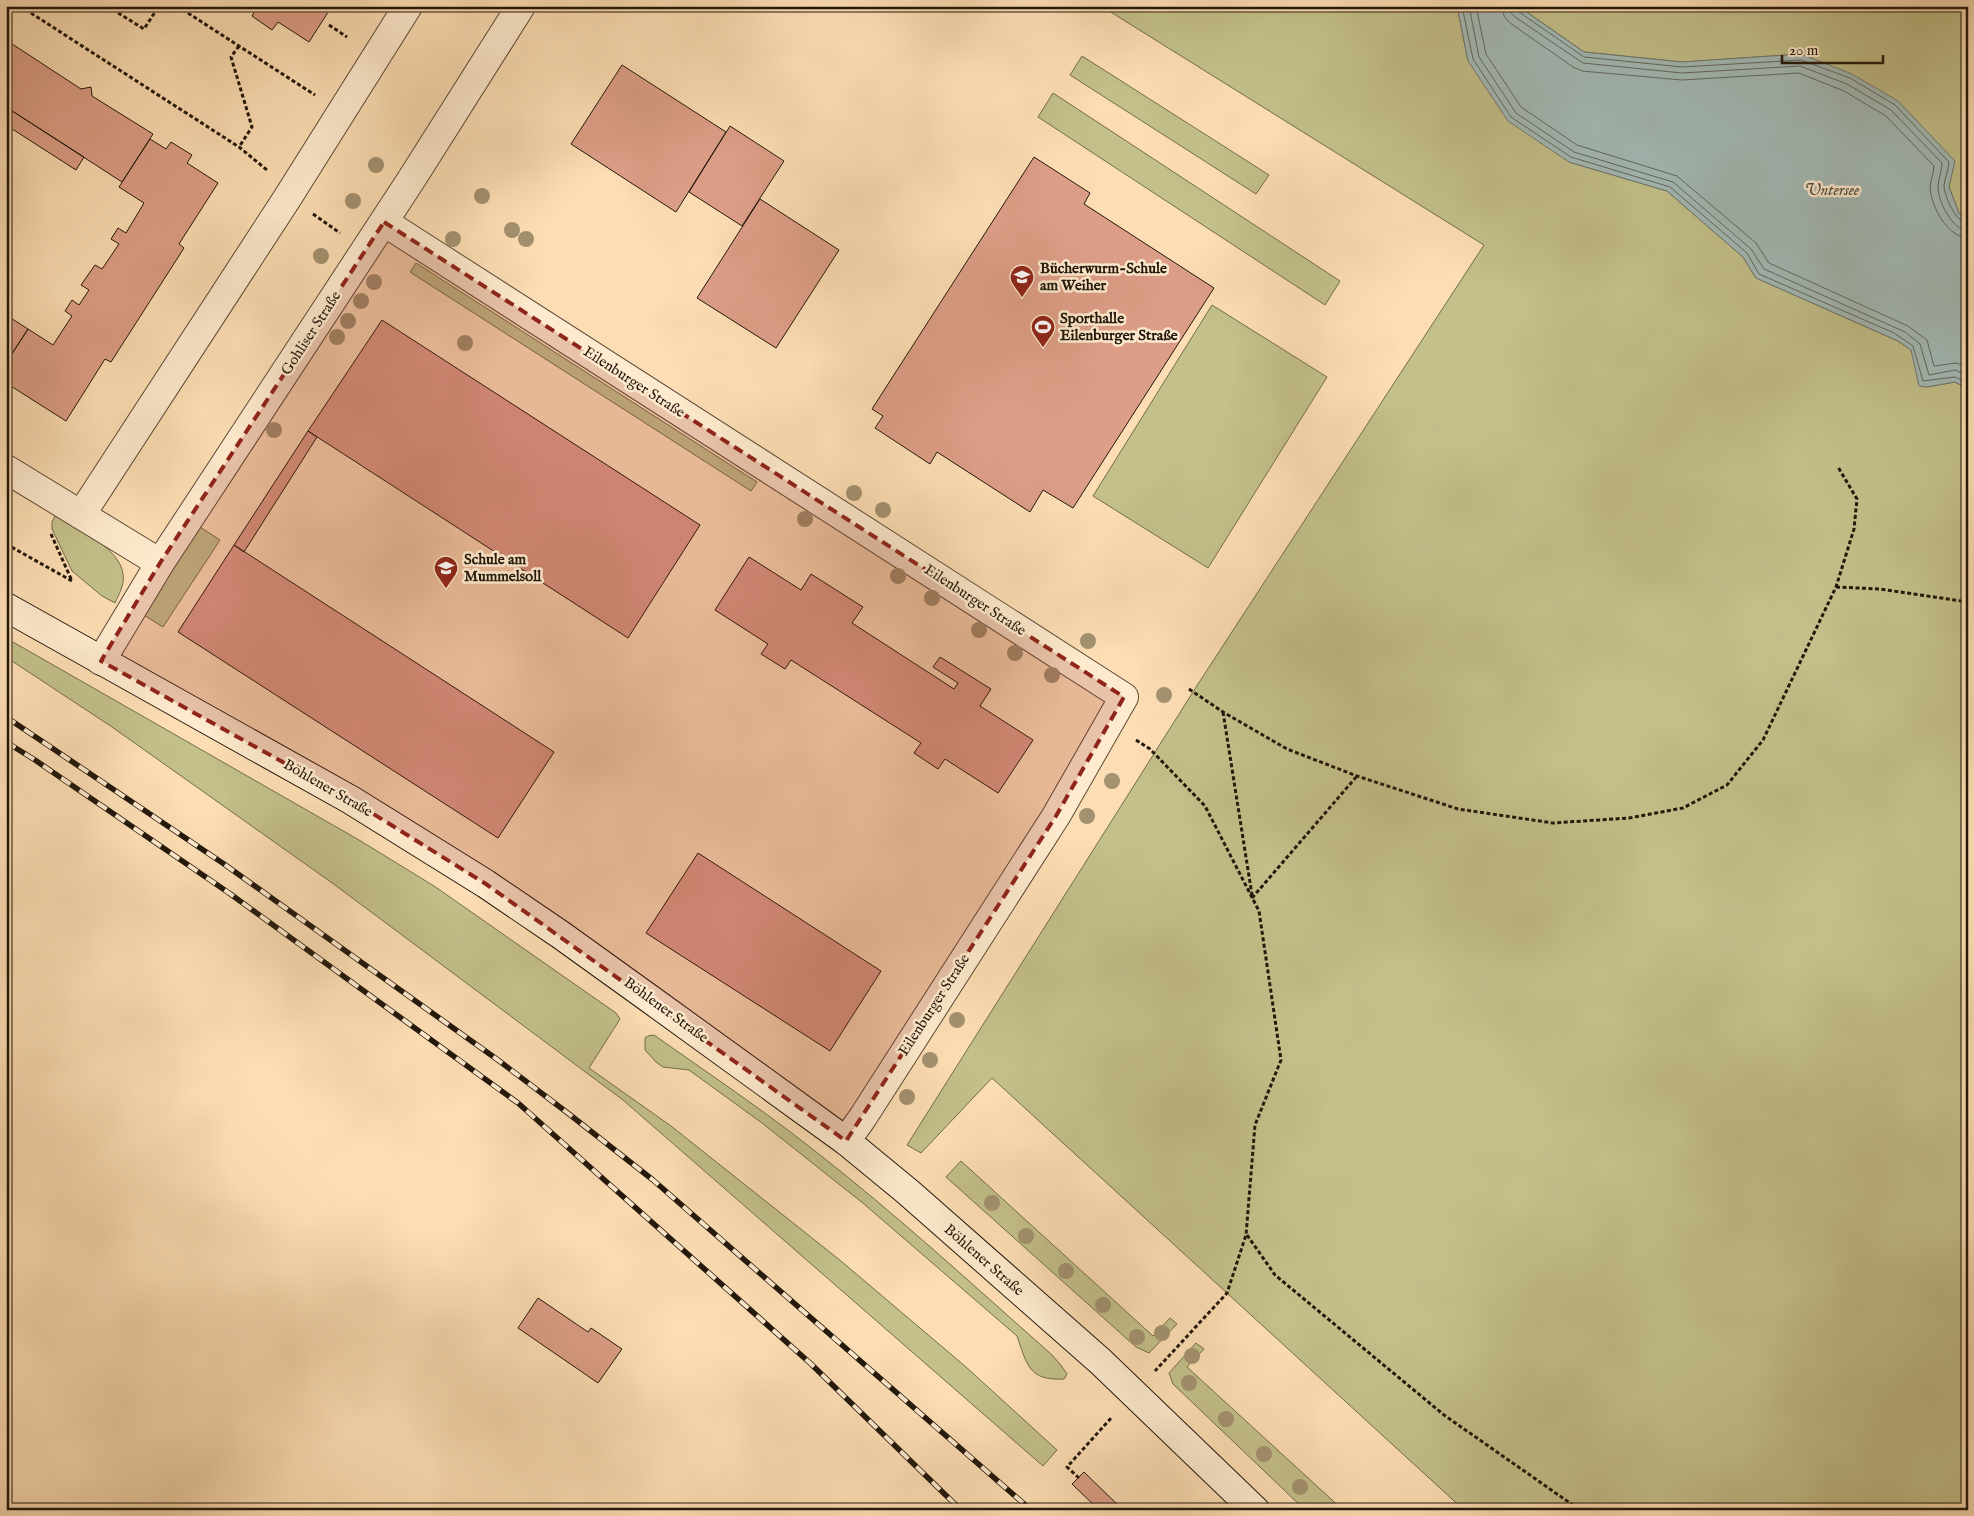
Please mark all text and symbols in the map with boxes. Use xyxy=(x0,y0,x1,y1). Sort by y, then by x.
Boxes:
scale bar xyxy=(1782,32,1883,64)
text: 20 m xyxy=(1789,41,1819,60)
water label: Untersee xyxy=(1805,181,1860,201)
place label: Bücherwurm-Schule am Weiher xyxy=(1040,259,1167,295)
school or university icon: Bücherwurm-Schule am Weiher xyxy=(1009,264,1035,298)
street label: Gohliser Straße xyxy=(277,287,345,379)
place label: Sporthalle Eilenburger Straße xyxy=(1060,309,1178,345)
sports icon: Sporthalle Eilenburger Straße xyxy=(1030,314,1056,348)
street label: Eilenburger Straße xyxy=(579,342,689,422)
place label: Schule am Mummelsoll xyxy=(464,550,542,586)
school or university icon: Schule am Mummelsoll xyxy=(433,555,459,589)
street label: Eilenburger Straße xyxy=(920,560,1030,640)
street label: Böhlener Straße xyxy=(280,755,376,821)
street label: Eilenburger Straße xyxy=(894,950,974,1060)
street label: Böhlener Straße xyxy=(620,973,712,1047)
street label: Böhlener Straße xyxy=(940,1220,1028,1300)

